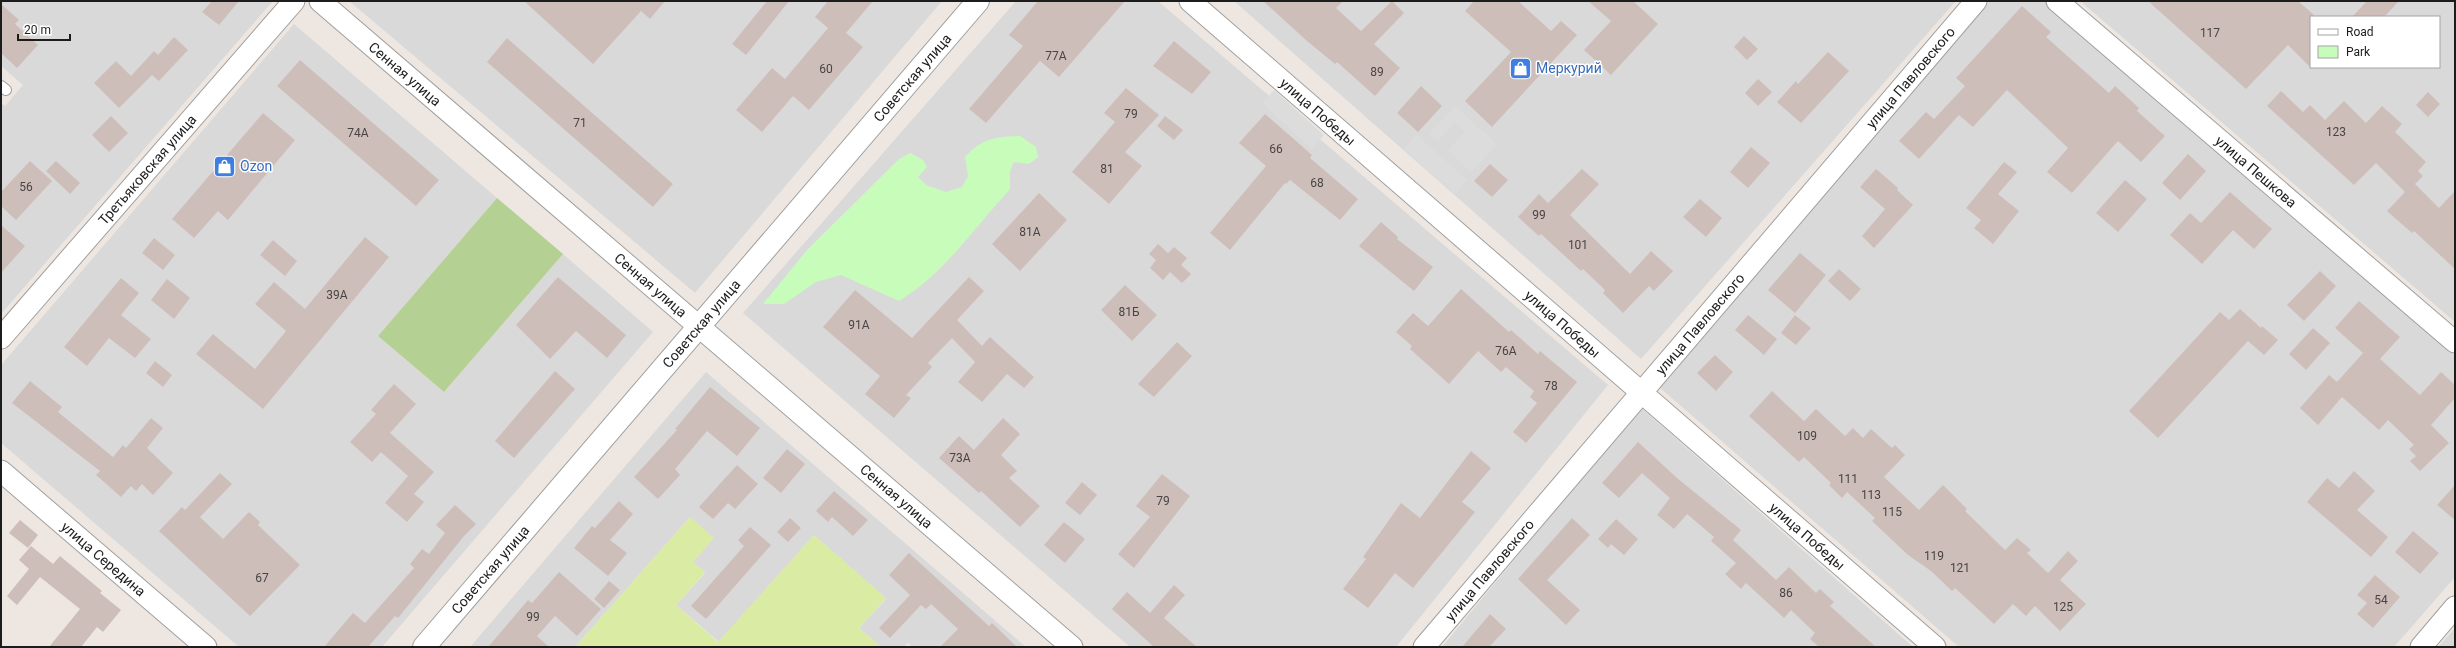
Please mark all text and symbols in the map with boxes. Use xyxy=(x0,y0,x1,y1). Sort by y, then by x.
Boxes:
scale bar xyxy=(18,16,70,42)
legend xyxy=(2310,16,2440,68)
text: 20 m xyxy=(24,23,51,37)
street label: улица Павловского xyxy=(1863,24,1958,131)
text: Road xyxy=(2346,25,2374,39)
house number: 117 xyxy=(2200,26,2220,40)
street label: Советская улица xyxy=(870,30,954,125)
street label: Сенная улица xyxy=(366,39,444,109)
text: Park xyxy=(2346,45,2371,59)
house number: 77А xyxy=(1045,49,1067,63)
shop icon: Меркурий xyxy=(1508,55,1534,81)
place label: Меркурий xyxy=(1536,60,1602,76)
house number: 60 xyxy=(819,62,833,76)
house number: 89 xyxy=(1370,65,1384,79)
street label: улица Победы xyxy=(1277,75,1359,149)
house number: 79 xyxy=(1124,107,1138,121)
street label: Третьяковская улица xyxy=(95,111,199,228)
house number: 71 xyxy=(573,116,587,130)
house number: 123 xyxy=(2326,125,2346,139)
house number: 74А xyxy=(347,126,369,140)
street label: улица Пешкова xyxy=(2212,132,2300,211)
house number: 66 xyxy=(1269,142,1283,156)
shop icon: Ozon xyxy=(211,153,237,179)
place label: Ozon xyxy=(240,158,272,174)
house number: 81 xyxy=(1100,162,1114,176)
house number: 68 xyxy=(1310,176,1324,190)
house number: 56 xyxy=(19,180,33,194)
house number: 99 xyxy=(1532,208,1546,222)
house number: 81А xyxy=(1019,225,1041,239)
house number: 101 xyxy=(1568,238,1588,252)
street label: Сенная улица xyxy=(611,250,690,320)
street label: улица Павловского xyxy=(1652,270,1748,378)
street label: Советская улица xyxy=(659,276,743,371)
street label: улица Победы xyxy=(1522,287,1603,361)
house number: 39А xyxy=(326,288,348,302)
house number: 81Б xyxy=(1118,305,1140,319)
house number: 91А xyxy=(848,318,870,332)
house number: 76А xyxy=(1495,344,1517,358)
house number: 78 xyxy=(1544,379,1558,393)
house number: 109 xyxy=(1797,429,1817,443)
house number: 73А xyxy=(949,451,971,465)
street label: Сенная улица xyxy=(857,461,936,532)
house number: 111 xyxy=(1838,472,1858,486)
house number: 113 xyxy=(1861,488,1881,502)
house number: 79 xyxy=(1156,494,1170,508)
street label: улица Победы xyxy=(1766,499,1848,573)
house number: 115 xyxy=(1882,505,1902,519)
street label: улица Павловского xyxy=(1442,516,1537,624)
street label: улица Середина xyxy=(58,518,149,600)
street label: Советская улица xyxy=(448,522,533,617)
house number: 119 xyxy=(1924,549,1944,563)
house number: 121 xyxy=(1950,561,1970,575)
house number: 67 xyxy=(255,571,269,585)
house number: 86 xyxy=(1779,586,1793,600)
house number: 54 xyxy=(2374,593,2388,607)
house number: 125 xyxy=(2053,600,2073,614)
house number: 99 xyxy=(526,610,540,624)

